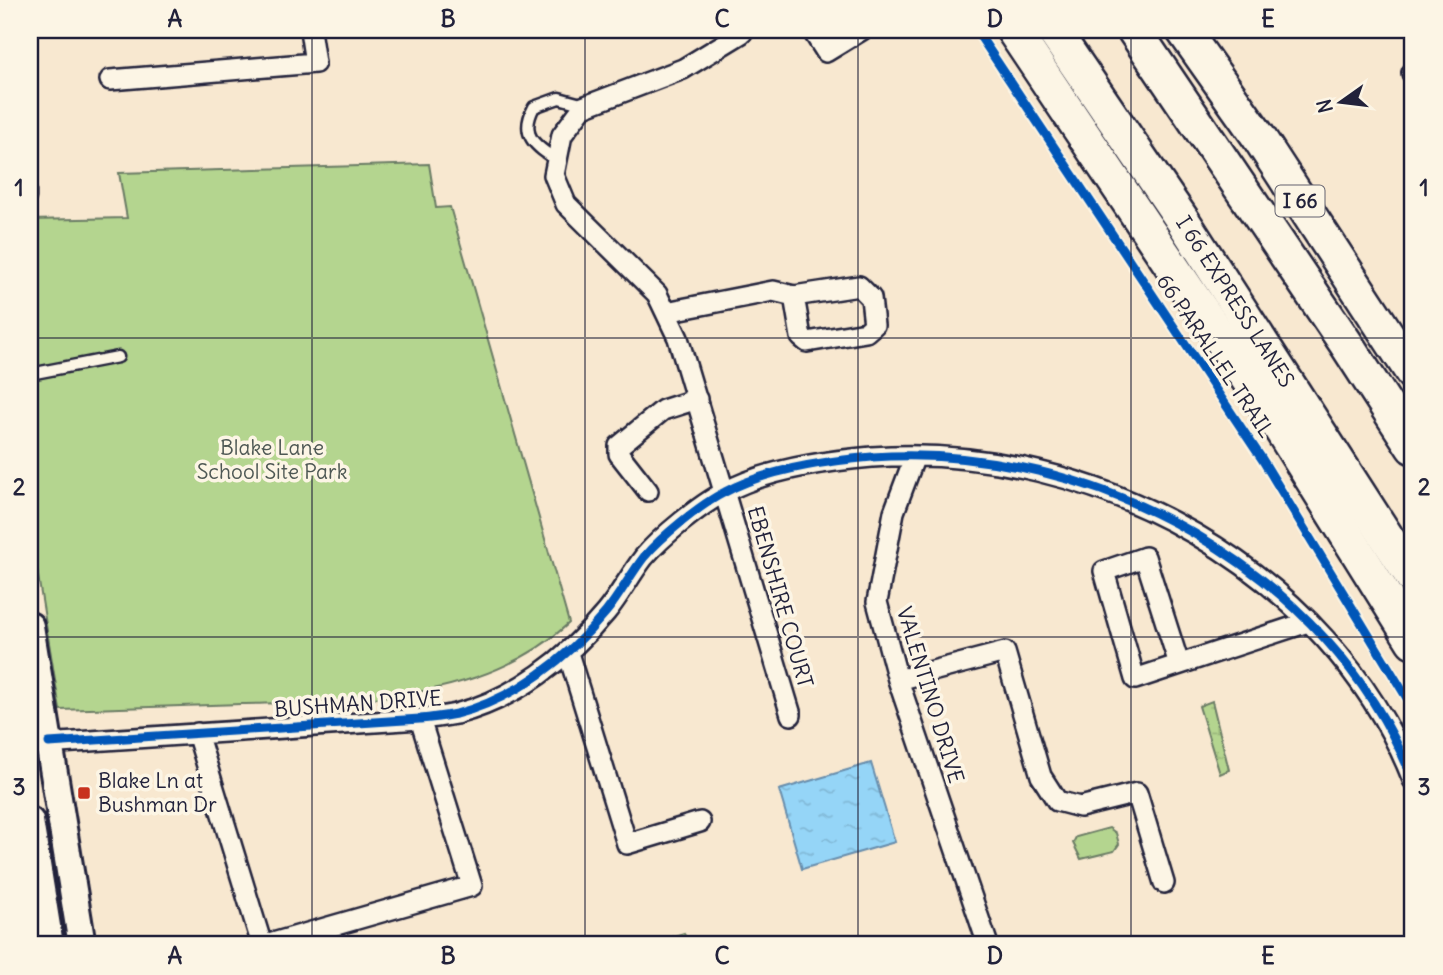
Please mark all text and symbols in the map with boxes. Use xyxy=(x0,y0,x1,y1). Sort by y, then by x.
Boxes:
text: A xyxy=(168,4,183,33)
text: B xyxy=(440,4,456,33)
text: C xyxy=(714,4,730,33)
text: D xyxy=(987,4,1003,33)
text: E xyxy=(1261,4,1275,33)
north arrow xyxy=(1306,66,1376,136)
text: N xyxy=(1311,97,1338,115)
text: 1 xyxy=(14,173,24,202)
text: 1 xyxy=(1419,173,1429,202)
road number: I 66 xyxy=(1276,186,1324,216)
street label: I 66 EXPRESS LANES xyxy=(1170,211,1301,392)
street label: 66 PARALLEL TRAIL xyxy=(1151,269,1280,443)
park label: Blake Lane School Site Park xyxy=(197,434,347,485)
text: 2 xyxy=(13,472,26,501)
text: 2 xyxy=(1418,472,1431,501)
street label: EBENSHIRE COURT xyxy=(742,503,819,691)
street label: VALENTINO DRIVE xyxy=(891,603,970,786)
street label: BUSHMAN DRIVE xyxy=(273,684,443,723)
place label: Blake Ln at Bushman Dr xyxy=(98,767,217,818)
text: 3 xyxy=(12,772,26,801)
text: 3 xyxy=(1417,772,1431,801)
marker: Blake Ln at Bushman Dr xyxy=(76,785,92,801)
text: A xyxy=(168,941,183,970)
text: B xyxy=(440,941,456,970)
text: C xyxy=(714,941,730,970)
text: D xyxy=(987,941,1003,970)
text: E xyxy=(1261,941,1275,970)

